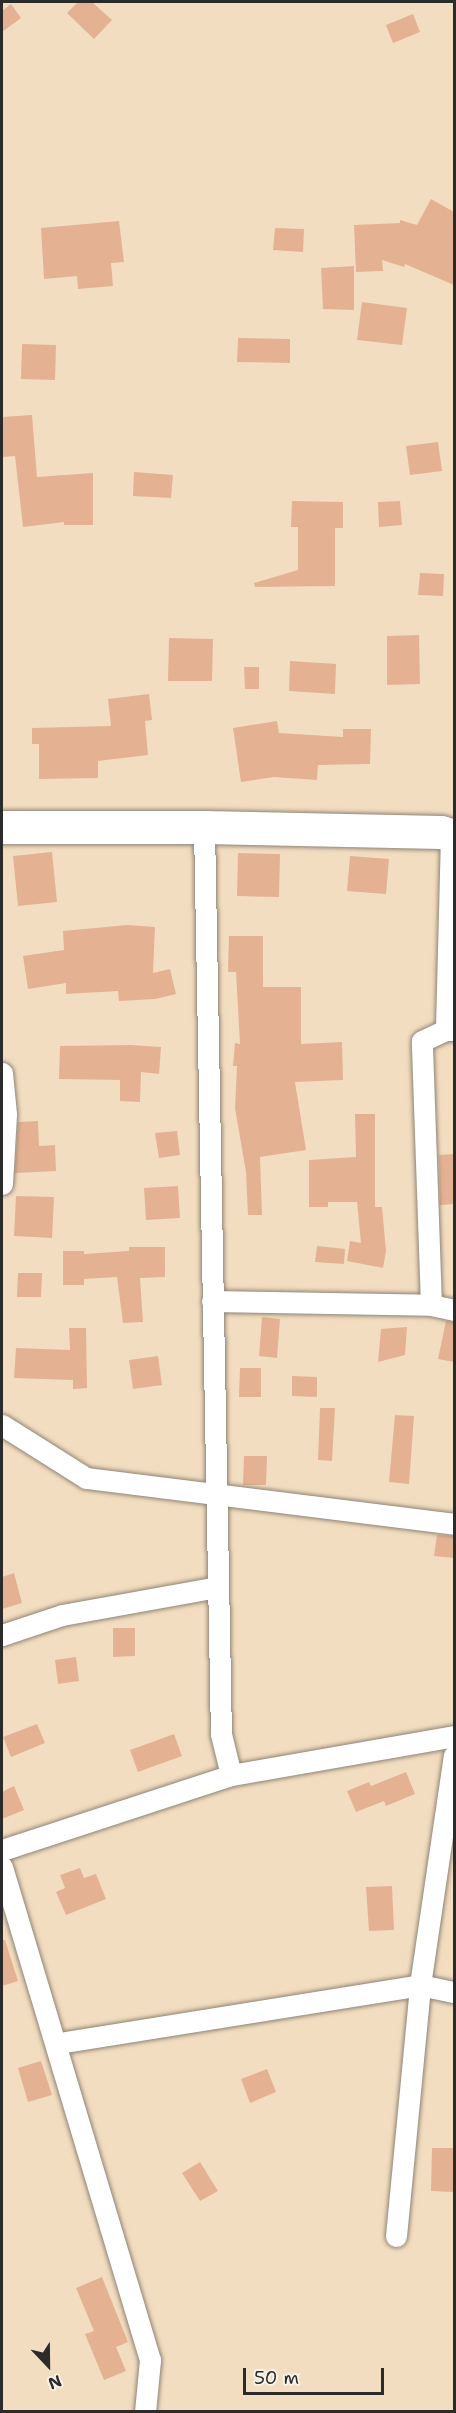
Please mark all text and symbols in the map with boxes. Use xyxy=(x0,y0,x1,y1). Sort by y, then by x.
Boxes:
north arrow xyxy=(18,2335,78,2395)
scale bar xyxy=(246,2356,387,2394)
text: 50 m xyxy=(254,2366,299,2390)
text: N xyxy=(45,2370,65,2394)

